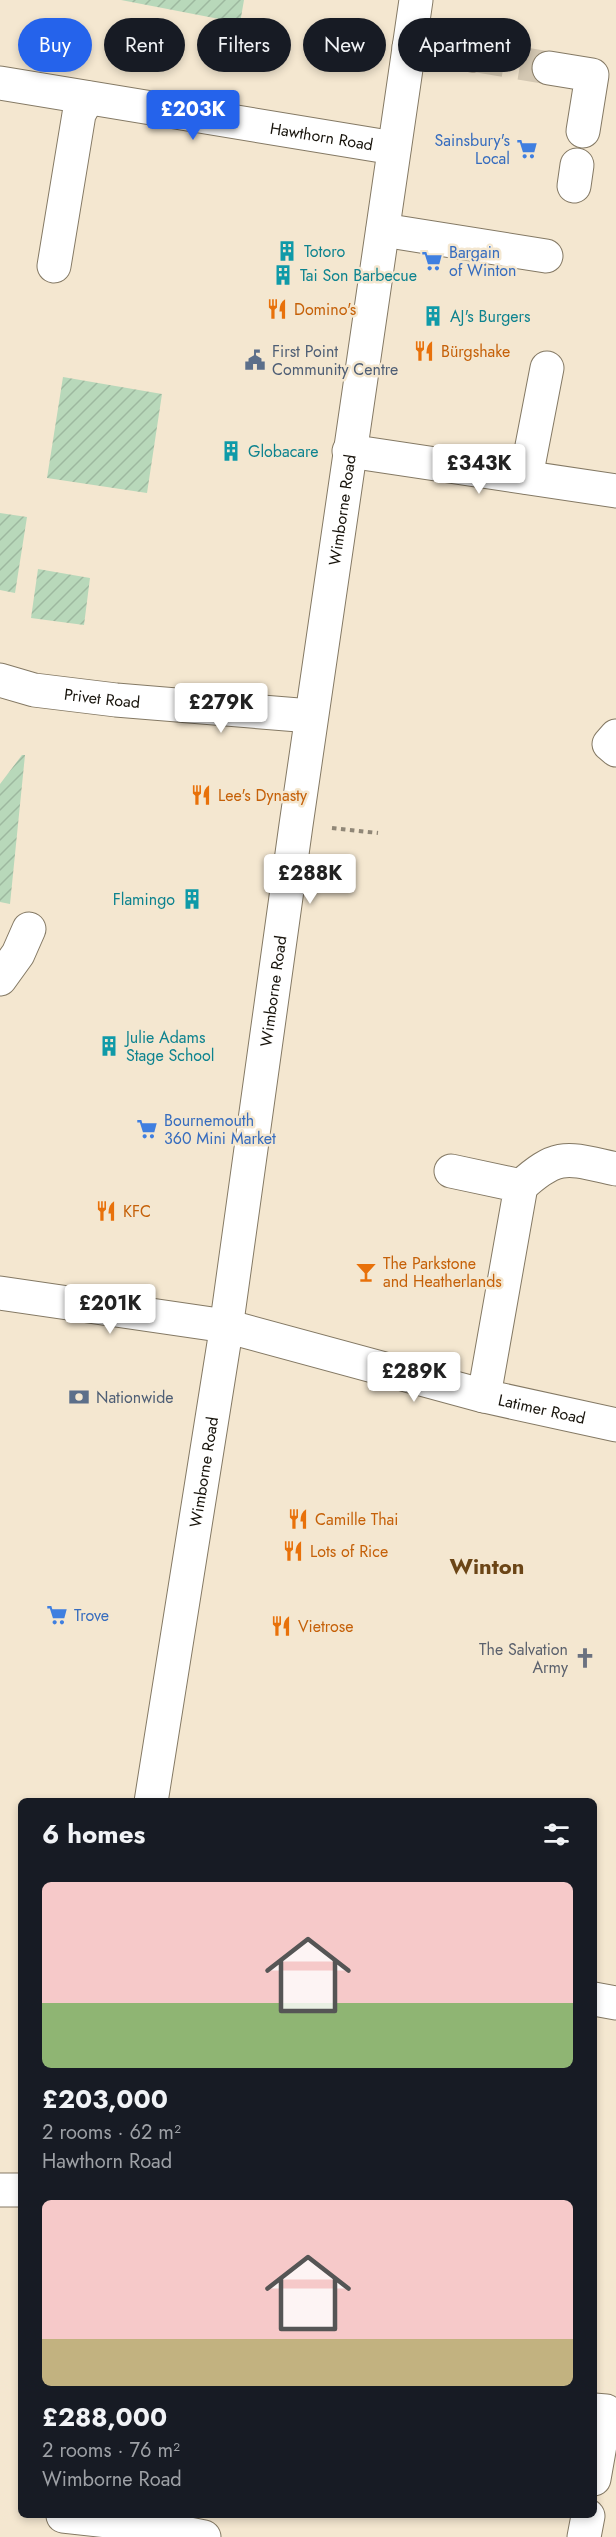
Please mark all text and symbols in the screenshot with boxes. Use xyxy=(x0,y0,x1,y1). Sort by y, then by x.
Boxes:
chip: Buy xyxy=(18,18,92,72)
chip: Rent xyxy=(104,18,185,72)
chip: Filters xyxy=(197,18,291,72)
chip: New xyxy=(303,18,386,72)
chip: Apartment xyxy=(398,18,531,72)
pin: £203K xyxy=(151,90,235,141)
text: £203K xyxy=(161,95,225,124)
street label: Hawthorn Road xyxy=(268,117,375,156)
place label: Sainsbury's Local xyxy=(435,129,510,170)
supermarket icon: Sainsbury's Local xyxy=(515,137,539,161)
building icon: Totoro xyxy=(275,239,299,263)
place label: Totoro xyxy=(304,240,345,263)
place label: Bargain of Winton xyxy=(449,241,517,282)
supermarket icon: Bargain of Winton xyxy=(420,249,444,273)
building icon: Tai Son Barbecue xyxy=(271,263,295,287)
place label: Tai Son Barbecue xyxy=(300,264,417,287)
restaurant icon: Domino's xyxy=(265,297,289,321)
place label: Domino's xyxy=(294,298,356,321)
building icon: AJ's Burgers xyxy=(421,304,445,328)
place label: AJ's Burgers xyxy=(450,305,530,328)
restaurant icon: Bürgshake xyxy=(412,339,436,363)
place label: First Point Community Centre xyxy=(272,340,398,381)
place label: Bürgshake xyxy=(441,340,510,363)
public building icon: First Point Community Centre xyxy=(243,348,267,372)
building icon: Globacare xyxy=(219,439,243,463)
place label: Globacare xyxy=(248,440,318,463)
pin: £343K xyxy=(437,444,521,495)
text: £343K xyxy=(447,449,512,478)
street label: Wimborne Road xyxy=(323,453,362,567)
street label: Privet Road xyxy=(63,683,141,714)
pin: £279K xyxy=(179,683,263,734)
text: £279K xyxy=(189,688,253,717)
restaurant icon: Lee's Dynasty xyxy=(189,783,213,807)
place label: Lee's Dynasty xyxy=(218,784,308,807)
pin: £288K xyxy=(268,854,352,905)
text: £288K xyxy=(278,859,342,888)
building icon: Flamingo xyxy=(180,887,204,911)
place label: Flamingo xyxy=(113,888,175,911)
street label: Wimborne Road xyxy=(254,934,292,1048)
place label: Julie Adams Stage School xyxy=(124,1026,214,1067)
building icon: Julie Adams Stage School xyxy=(97,1034,121,1058)
place label: Bournemouth 360 Mini Market xyxy=(164,1109,276,1150)
supermarket icon: Bournemouth 360 Mini Market xyxy=(135,1117,159,1141)
restaurant icon: KFC xyxy=(94,1199,118,1223)
place label: KFC xyxy=(123,1200,151,1223)
place label: The Parkstone and Heatherlands xyxy=(383,1252,502,1293)
bar icon: The Parkstone and Heatherlands xyxy=(354,1260,378,1284)
pin: £201K xyxy=(68,1284,152,1335)
text: £201K xyxy=(79,1289,141,1318)
pin: £289K xyxy=(372,1352,456,1403)
text: £289K xyxy=(381,1357,447,1386)
bank icon: Nationwide xyxy=(67,1385,91,1409)
place label: Nationwide xyxy=(96,1386,174,1409)
street label: Latimer Road xyxy=(496,1388,587,1430)
street label: Wimborne Road xyxy=(184,1415,224,1529)
restaurant icon: Camille Thai xyxy=(286,1507,310,1531)
place label: Camille Thai xyxy=(315,1508,398,1531)
restaurant icon: Lots of Rice xyxy=(281,1539,305,1563)
place label: Lots of Rice xyxy=(310,1540,388,1563)
district label: Winton xyxy=(450,1550,524,1582)
supermarket icon: Trove xyxy=(45,1603,69,1627)
place label: Trove xyxy=(74,1604,109,1627)
restaurant icon: Vietrose xyxy=(269,1614,293,1638)
place label: Vietrose xyxy=(298,1615,353,1638)
place label: The Salvation Army xyxy=(479,1638,569,1679)
church icon: The Salvation Army xyxy=(573,1646,597,1670)
text: 6 homes xyxy=(42,1815,145,1853)
icon: filters xyxy=(540,1818,573,1851)
icon: home xyxy=(254,1921,362,2029)
text: £203,000 xyxy=(42,2080,168,2118)
text: 2 rooms · 62 m² xyxy=(42,2118,181,2147)
text: Hawthorn Road xyxy=(42,2147,172,2176)
icon: home xyxy=(254,2239,362,2347)
text: £288,000 xyxy=(42,2398,167,2436)
text: 2 rooms · 76 m² xyxy=(42,2436,180,2465)
text: Wimborne Road xyxy=(42,2465,182,2494)

